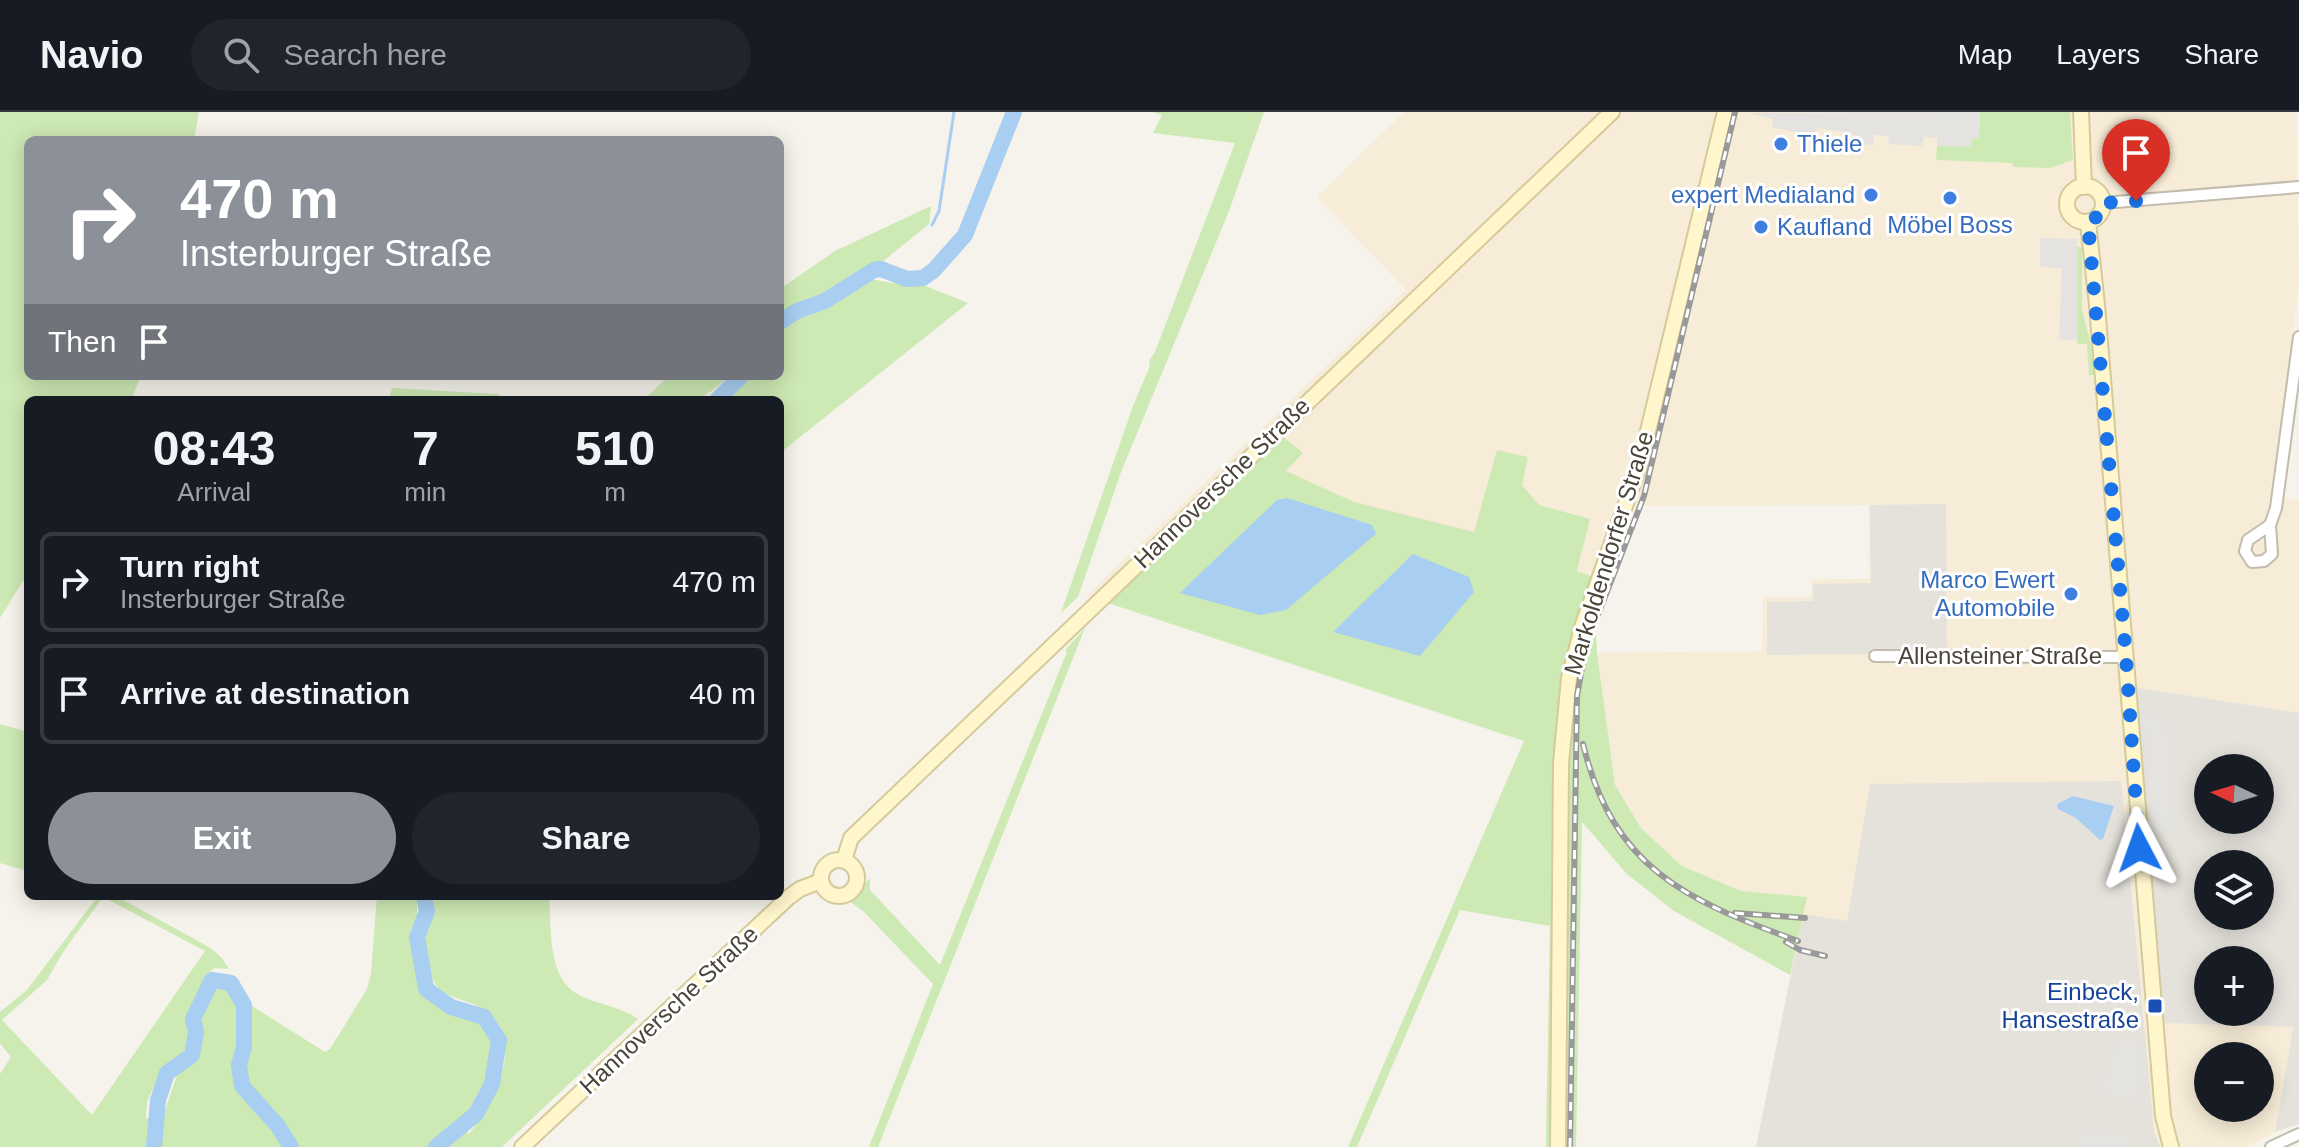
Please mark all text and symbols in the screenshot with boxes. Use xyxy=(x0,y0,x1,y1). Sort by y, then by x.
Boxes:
search box xyxy=(191,19,751,91)
icon: search xyxy=(219,33,263,77)
text: Navio xyxy=(40,34,143,76)
text: Search here xyxy=(283,38,447,71)
text: Map xyxy=(1958,39,2012,70)
text: Layers xyxy=(2056,39,2140,70)
text: Share xyxy=(2184,39,2259,70)
pin xyxy=(2102,119,2170,201)
place label: Thiele xyxy=(1797,130,1862,157)
icon: arrive xyxy=(2114,131,2158,175)
marker: Thiele xyxy=(1772,135,1790,153)
text: 470 m xyxy=(180,167,339,230)
icon: right xyxy=(48,168,152,272)
place label: expert Medialand xyxy=(1671,181,1855,208)
marker: expert Medialand xyxy=(1862,186,1880,204)
marker: Möbel Boss xyxy=(1941,189,1959,207)
place label: Möbel Boss xyxy=(1887,211,2013,238)
place label: Kaufland xyxy=(1777,213,1872,240)
marker: Kaufland xyxy=(1752,218,1770,236)
text: Insterburger Straße xyxy=(180,233,492,274)
icon: arrive xyxy=(132,320,176,364)
text: Then xyxy=(48,325,116,358)
street label: Hannoversche Straße xyxy=(1128,392,1315,573)
text: 08:43 xyxy=(153,422,276,475)
text: 7 xyxy=(412,422,439,475)
text: 510 xyxy=(575,422,655,475)
street label: Markoldendorfer Straße xyxy=(1559,428,1658,678)
text: Arrival xyxy=(177,477,251,507)
text: min xyxy=(404,477,446,507)
text: m xyxy=(604,477,626,507)
text: Turn right xyxy=(120,550,259,583)
icon: right xyxy=(52,560,96,604)
text: 470 m xyxy=(673,565,756,598)
place label: Marco Ewert Automobile xyxy=(1920,566,2055,621)
text: Insterburger Straße xyxy=(120,584,345,614)
marker: Marco Ewert Automobile xyxy=(2062,585,2080,603)
street label: Allensteiner Straße xyxy=(1898,642,2102,669)
icon: arrive xyxy=(52,672,96,716)
text: Arrive at destination xyxy=(120,677,410,710)
text: 40 m xyxy=(689,677,756,710)
north arrow xyxy=(2194,754,2274,834)
map controls xyxy=(2194,754,2274,1122)
button: Exit xyxy=(48,792,396,884)
button: Share xyxy=(412,792,760,884)
position arrow xyxy=(2097,806,2181,890)
button: layers xyxy=(2194,850,2274,930)
street label: Hannoversche Straße xyxy=(574,920,763,1099)
button: + xyxy=(2194,946,2274,1026)
place label: Einbeck, Hansestraße xyxy=(2002,978,2139,1033)
marker: Einbeck, Hansestraße xyxy=(2146,997,2164,1015)
button: − xyxy=(2194,1042,2274,1122)

